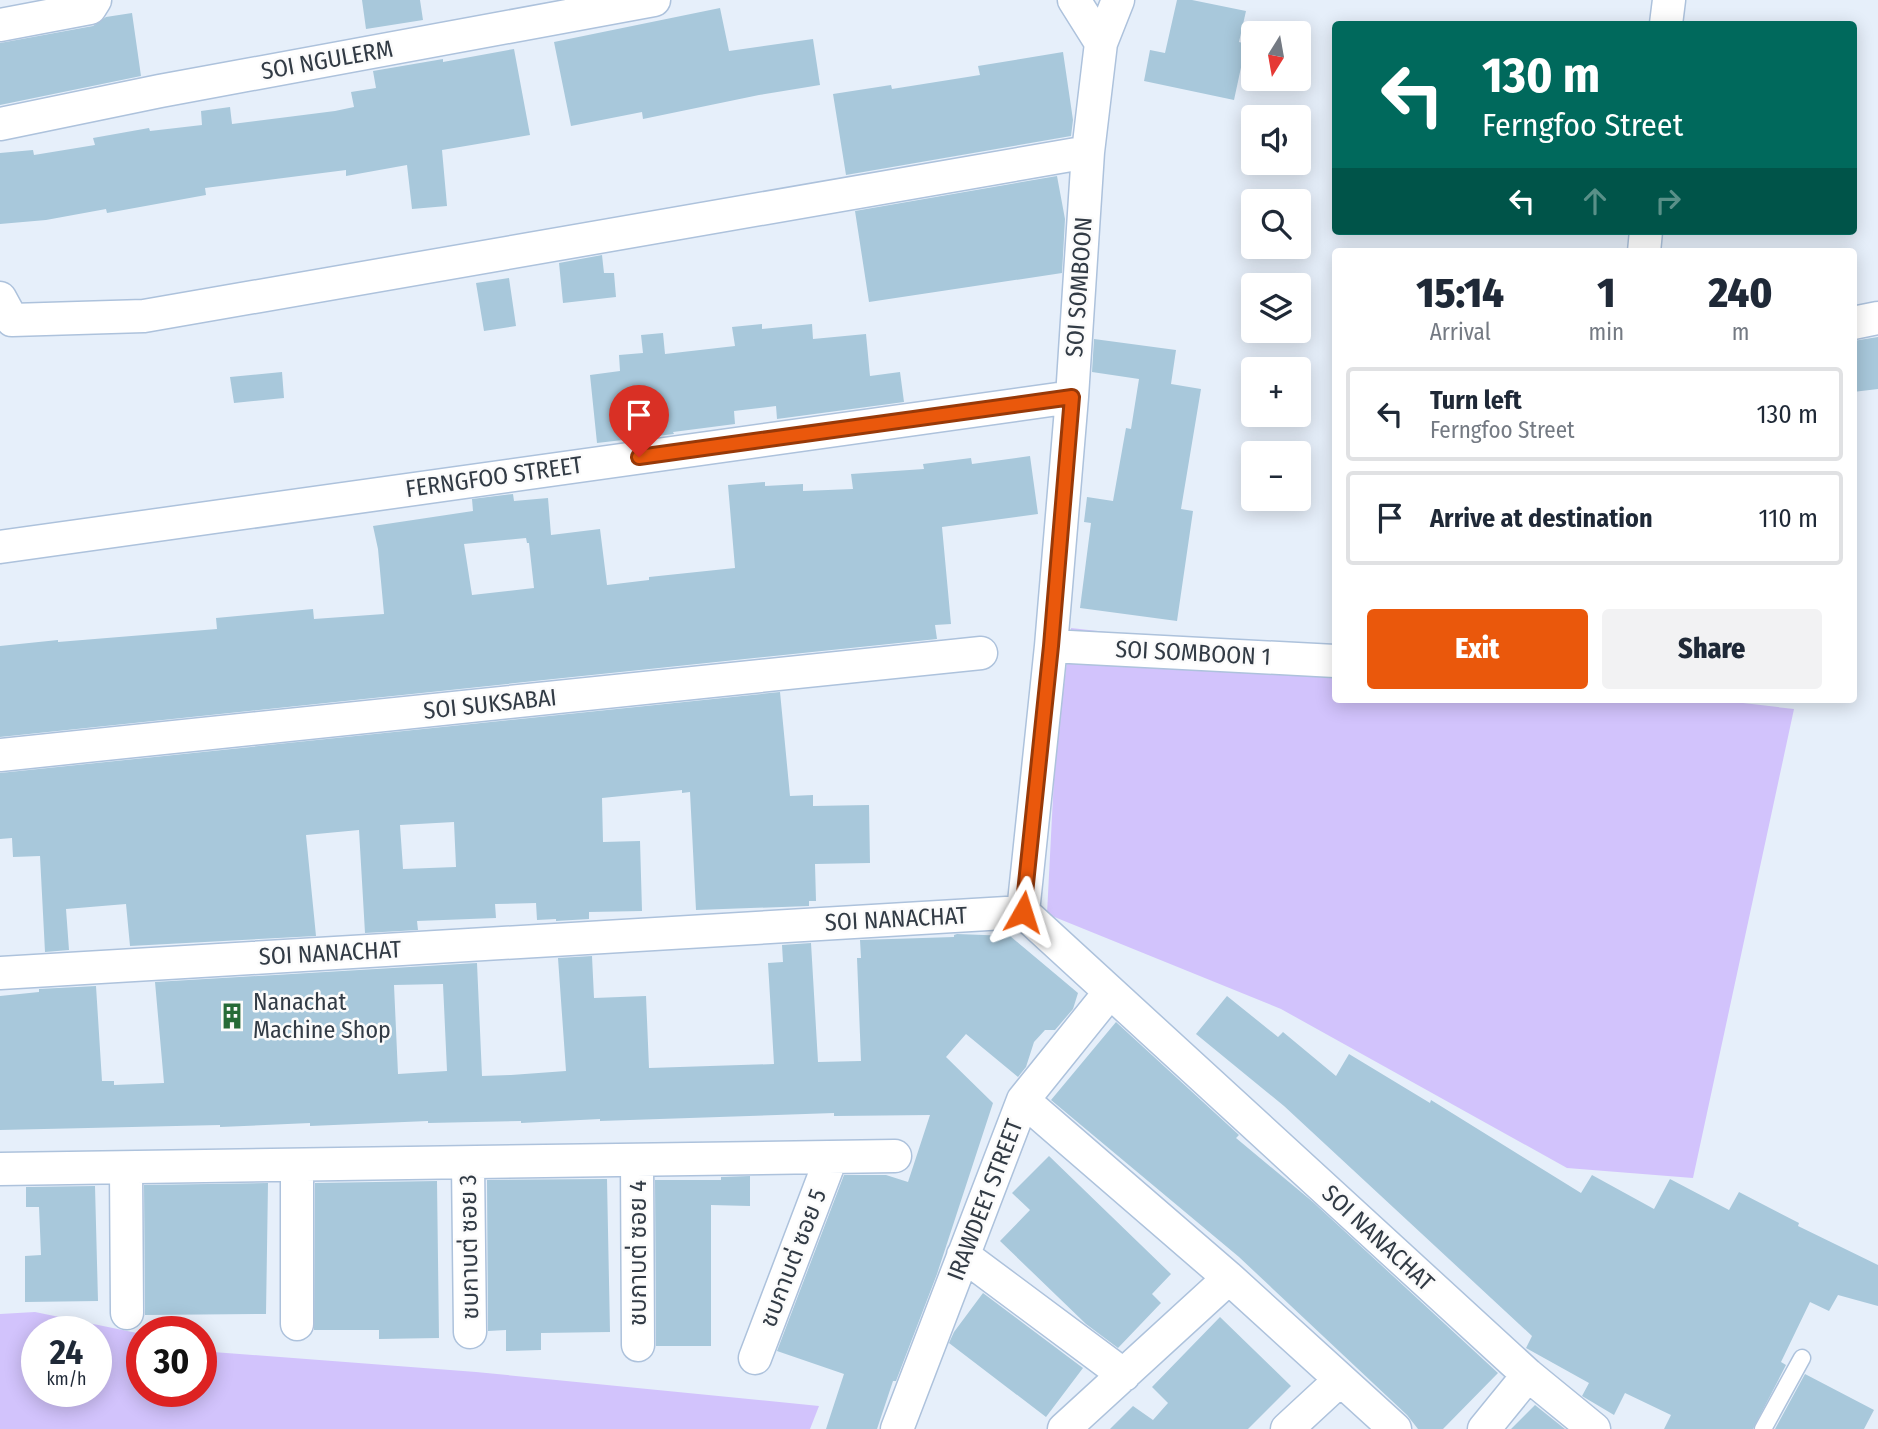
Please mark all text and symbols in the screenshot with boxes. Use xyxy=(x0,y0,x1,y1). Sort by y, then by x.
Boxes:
north arrow xyxy=(1241,21,1311,91)
map controls xyxy=(1241,21,1311,511)
street label: SOI NGULERM xyxy=(259,35,395,85)
text: 130 m xyxy=(1482,46,1600,105)
icon: left xyxy=(1367,49,1458,140)
button: sound xyxy=(1241,105,1311,175)
text: Ferngfoo Street xyxy=(1482,106,1683,144)
icon: left xyxy=(1503,182,1541,220)
icon: ahead xyxy=(1576,182,1614,220)
icon: right xyxy=(1649,182,1687,220)
button: search xyxy=(1241,189,1311,259)
street label: SOI SOMBOON xyxy=(1060,216,1098,358)
text: 15:14 xyxy=(1416,268,1504,318)
text: 1 xyxy=(1597,268,1615,318)
text: 240 xyxy=(1708,268,1773,318)
button: layers xyxy=(1241,273,1311,343)
text: Arrival xyxy=(1430,318,1491,346)
text: min xyxy=(1588,318,1624,346)
text: m xyxy=(1732,318,1749,346)
button: + xyxy=(1241,357,1311,427)
pin xyxy=(609,385,669,457)
text: Turn left xyxy=(1430,385,1522,416)
icon: left xyxy=(1371,395,1409,433)
icon: arrive xyxy=(620,396,658,434)
text: 130 m xyxy=(1756,399,1818,430)
text: Ferngfoo Street xyxy=(1430,416,1575,444)
button: − xyxy=(1241,441,1311,511)
street label: FERNGFOO STREET xyxy=(404,451,584,503)
icon: arrive xyxy=(1371,499,1409,537)
text: Arrive at destination xyxy=(1430,503,1653,534)
text: 110 m xyxy=(1758,503,1818,534)
button: Exit xyxy=(1367,609,1588,689)
button: Share xyxy=(1602,609,1822,689)
street label: SOI SOMBOON 1 xyxy=(1115,635,1271,671)
street label: SOI SUKSABAI xyxy=(422,683,558,725)
position arrow xyxy=(986,875,1060,949)
street label: SOI NANACHAT xyxy=(824,901,968,937)
street label: SOI NANACHAT xyxy=(258,935,402,971)
place label: Nanachat Machine Shop xyxy=(253,988,391,1044)
building icon: Nanachat Machine Shop xyxy=(217,1001,247,1031)
street label: IRAWDEE1 STREET xyxy=(941,1116,1029,1284)
street label: ชบกาบต่ ซอย 3 xyxy=(454,1174,484,1320)
street label: SOI NANACHAT xyxy=(1316,1179,1440,1297)
street label: ชบกาบต่ ซอย 4 xyxy=(624,1180,652,1326)
street label: ชบกาบต่ ซอย 5 xyxy=(754,1185,832,1331)
speed limit sign: 30 xyxy=(126,1316,217,1407)
text: 24 xyxy=(50,1331,83,1373)
text: km/h xyxy=(46,1368,87,1390)

